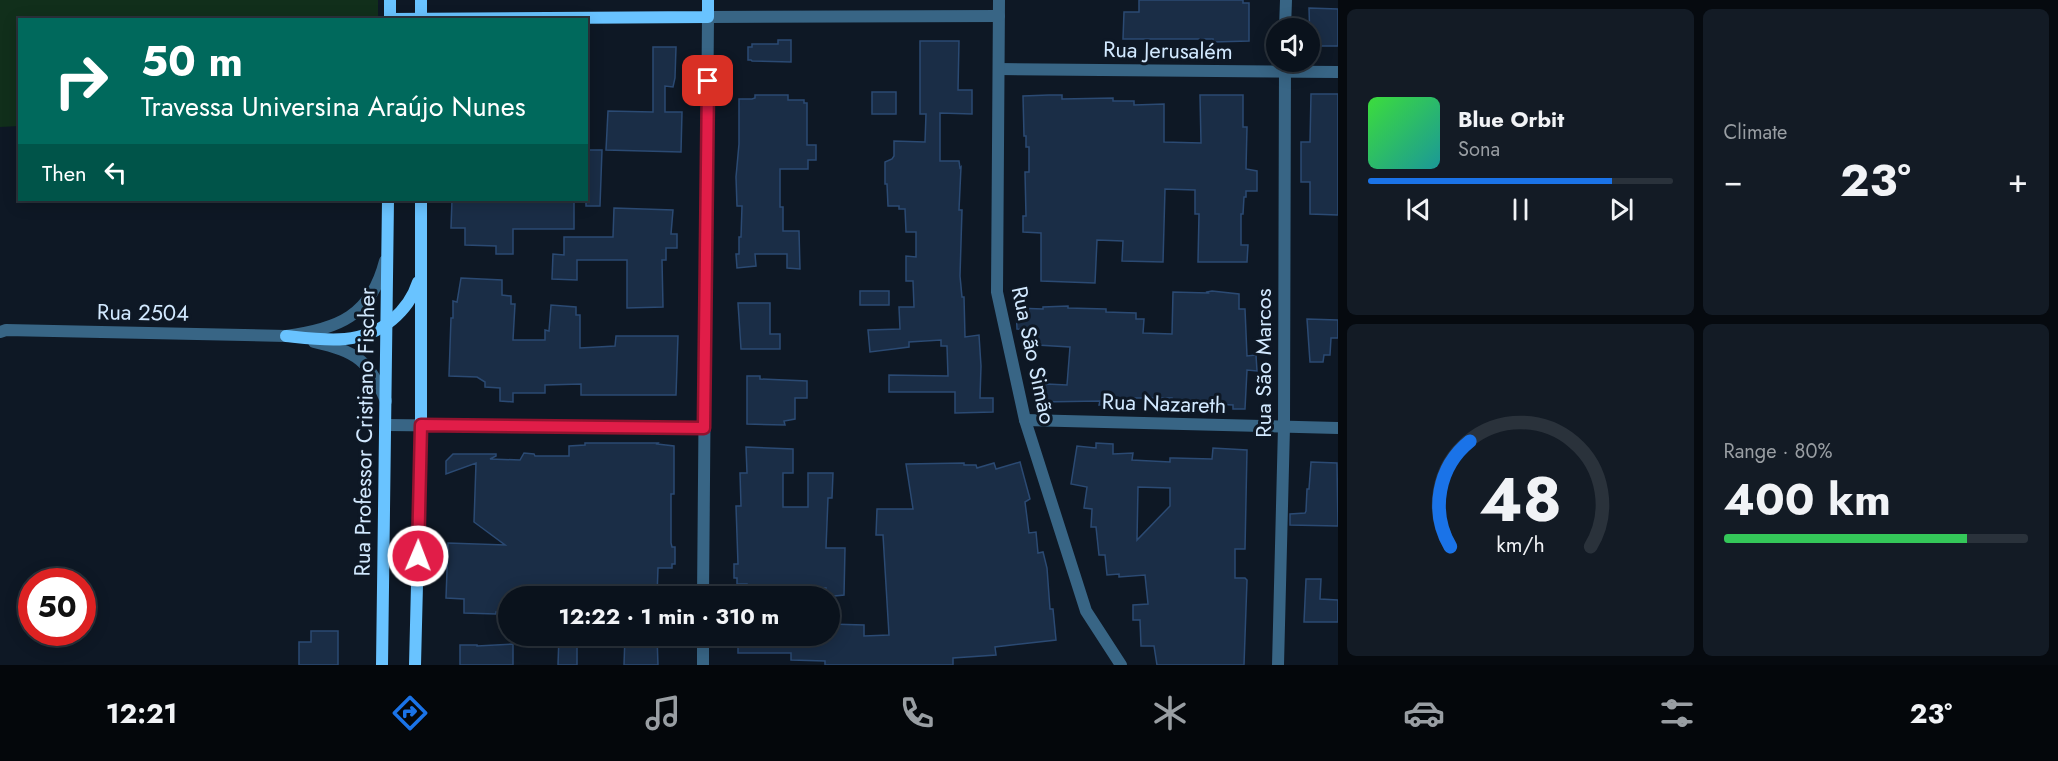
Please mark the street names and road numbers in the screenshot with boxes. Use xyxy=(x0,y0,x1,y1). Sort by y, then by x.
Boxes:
street label: Rua Jerusalém xyxy=(1103,33,1233,67)
street label: Rua São Simão xyxy=(1004,283,1064,427)
street label: Rua Professor Cristiano Fischer xyxy=(345,287,383,577)
street label: Rua São Marcos xyxy=(1247,288,1279,438)
street label: Rua 2504 xyxy=(97,295,189,329)
street label: Rua Nazareth xyxy=(1101,385,1227,421)

